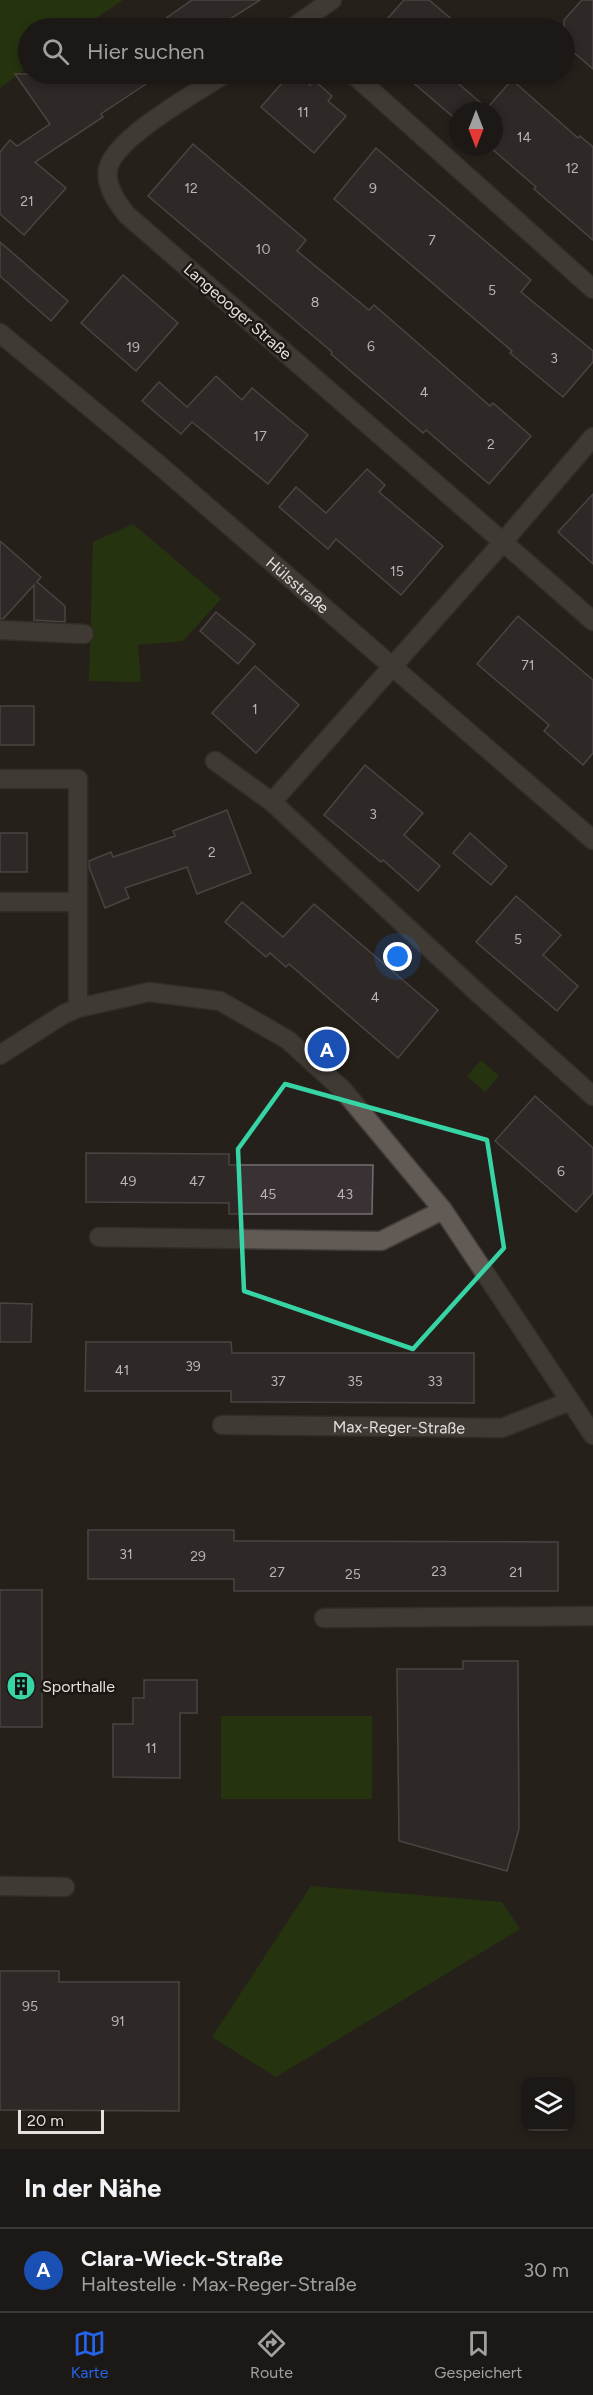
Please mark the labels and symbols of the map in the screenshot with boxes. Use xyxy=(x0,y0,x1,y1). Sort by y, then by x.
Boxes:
north arrow xyxy=(449,102,503,156)
house number: 11 xyxy=(297,104,309,121)
house number: 14 xyxy=(517,129,532,146)
house number: 12 xyxy=(565,160,579,177)
house number: 12 xyxy=(184,180,198,197)
house number: 9 xyxy=(369,180,377,197)
house number: 21 xyxy=(20,193,34,210)
house number: 7 xyxy=(428,232,436,249)
house number: 10 xyxy=(256,241,270,258)
street label: Langeooger Straße xyxy=(180,259,296,364)
house number: 5 xyxy=(488,282,496,299)
house number: 8 xyxy=(311,294,319,311)
house number: 6 xyxy=(367,338,375,355)
house number: 19 xyxy=(126,339,140,356)
house number: 3 xyxy=(550,350,558,367)
house number: 4 xyxy=(420,384,429,401)
house number: 17 xyxy=(253,428,267,445)
house number: 2 xyxy=(487,436,495,453)
street label: Hülsstraße xyxy=(262,553,333,618)
house number: 15 xyxy=(390,563,404,580)
house number: 71 xyxy=(521,657,535,674)
house number: 1 xyxy=(252,701,258,718)
house number: 3 xyxy=(369,806,377,823)
house number: 2 xyxy=(208,844,216,861)
house number: 5 xyxy=(514,931,522,948)
your location xyxy=(383,942,412,971)
house number: 4 xyxy=(371,989,380,1006)
pin: A xyxy=(308,1026,346,1072)
house number: 6 xyxy=(557,1163,565,1180)
house number: 49 xyxy=(120,1173,136,1190)
house number: 47 xyxy=(189,1173,206,1190)
house number: 45 xyxy=(260,1186,276,1203)
house number: 43 xyxy=(337,1186,353,1203)
house number: 39 xyxy=(185,1358,201,1375)
house number: 41 xyxy=(115,1362,129,1379)
house number: 37 xyxy=(270,1373,286,1390)
house number: 35 xyxy=(347,1373,363,1390)
house number: 33 xyxy=(427,1373,443,1390)
street label: Max-Reger-Straße xyxy=(333,1417,465,1438)
house number: 31 xyxy=(119,1546,133,1563)
house number: 29 xyxy=(190,1548,206,1565)
house number: 23 xyxy=(431,1563,447,1580)
house number: 27 xyxy=(269,1564,285,1581)
house number: 21 xyxy=(509,1564,523,1581)
house number: 25 xyxy=(345,1566,361,1583)
building icon: Sporthalle xyxy=(5,1670,37,1702)
place label: Sporthalle xyxy=(42,1677,115,1696)
house number: 11 xyxy=(145,1740,157,1757)
house number: 95 xyxy=(22,1998,38,2015)
house number: 91 xyxy=(111,2013,125,2030)
scale bar xyxy=(18,2107,104,2134)

